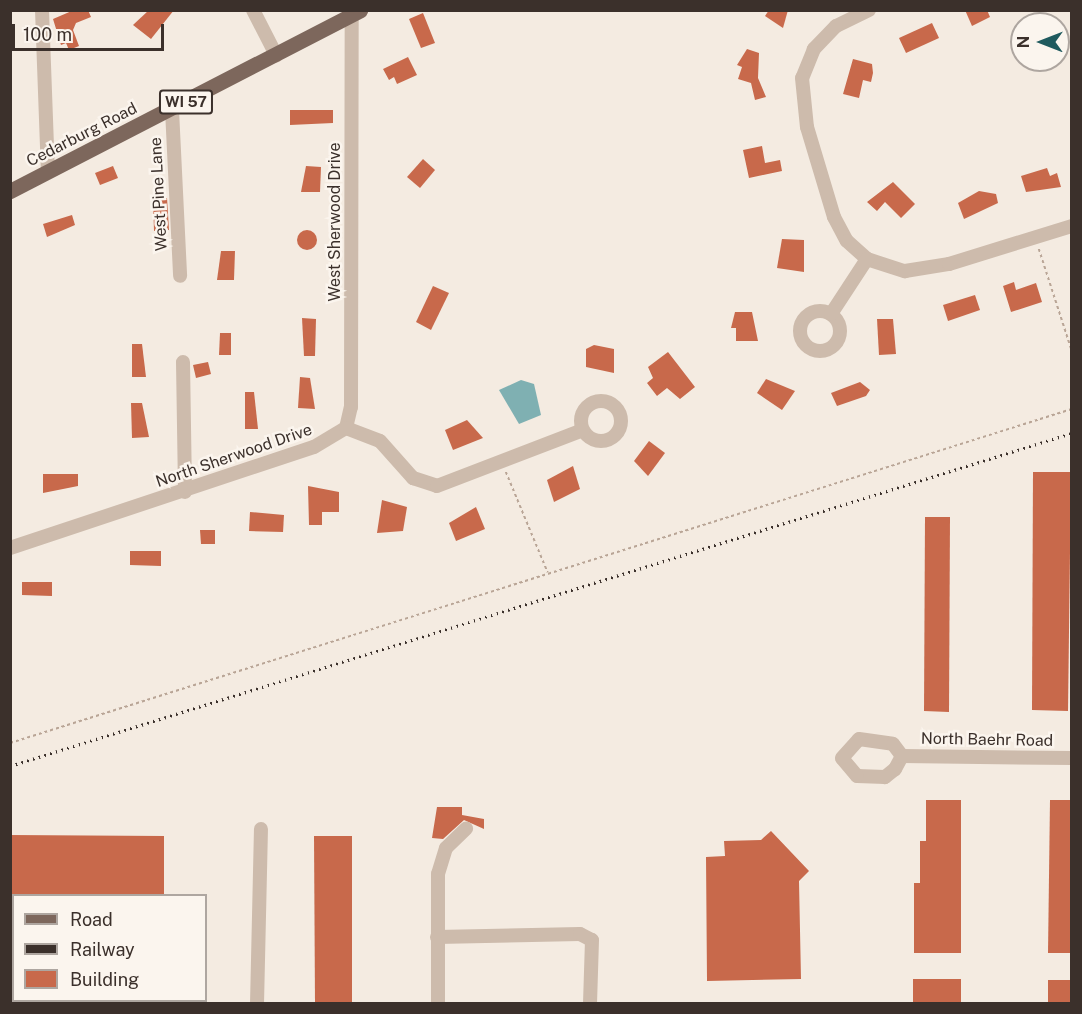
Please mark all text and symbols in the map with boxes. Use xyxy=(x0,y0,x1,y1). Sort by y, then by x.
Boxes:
scale bar xyxy=(15,12,166,50)
north arrow xyxy=(1010,12,1070,72)
text: 100 m xyxy=(23,24,72,45)
text: N xyxy=(1014,36,1033,48)
road number: WI 57 xyxy=(158,90,214,114)
street label: Cedarburg Road xyxy=(24,99,140,171)
street label: West Pine Lane xyxy=(146,137,172,251)
street label: West Sherwood Drive xyxy=(325,142,345,302)
street label: North Sherwood Drive xyxy=(153,420,315,492)
street label: North Baehr Road xyxy=(921,729,1053,751)
legend xyxy=(12,894,207,1002)
text: Road xyxy=(70,909,113,930)
text: Railway xyxy=(70,939,135,960)
text: Building xyxy=(70,969,139,990)

